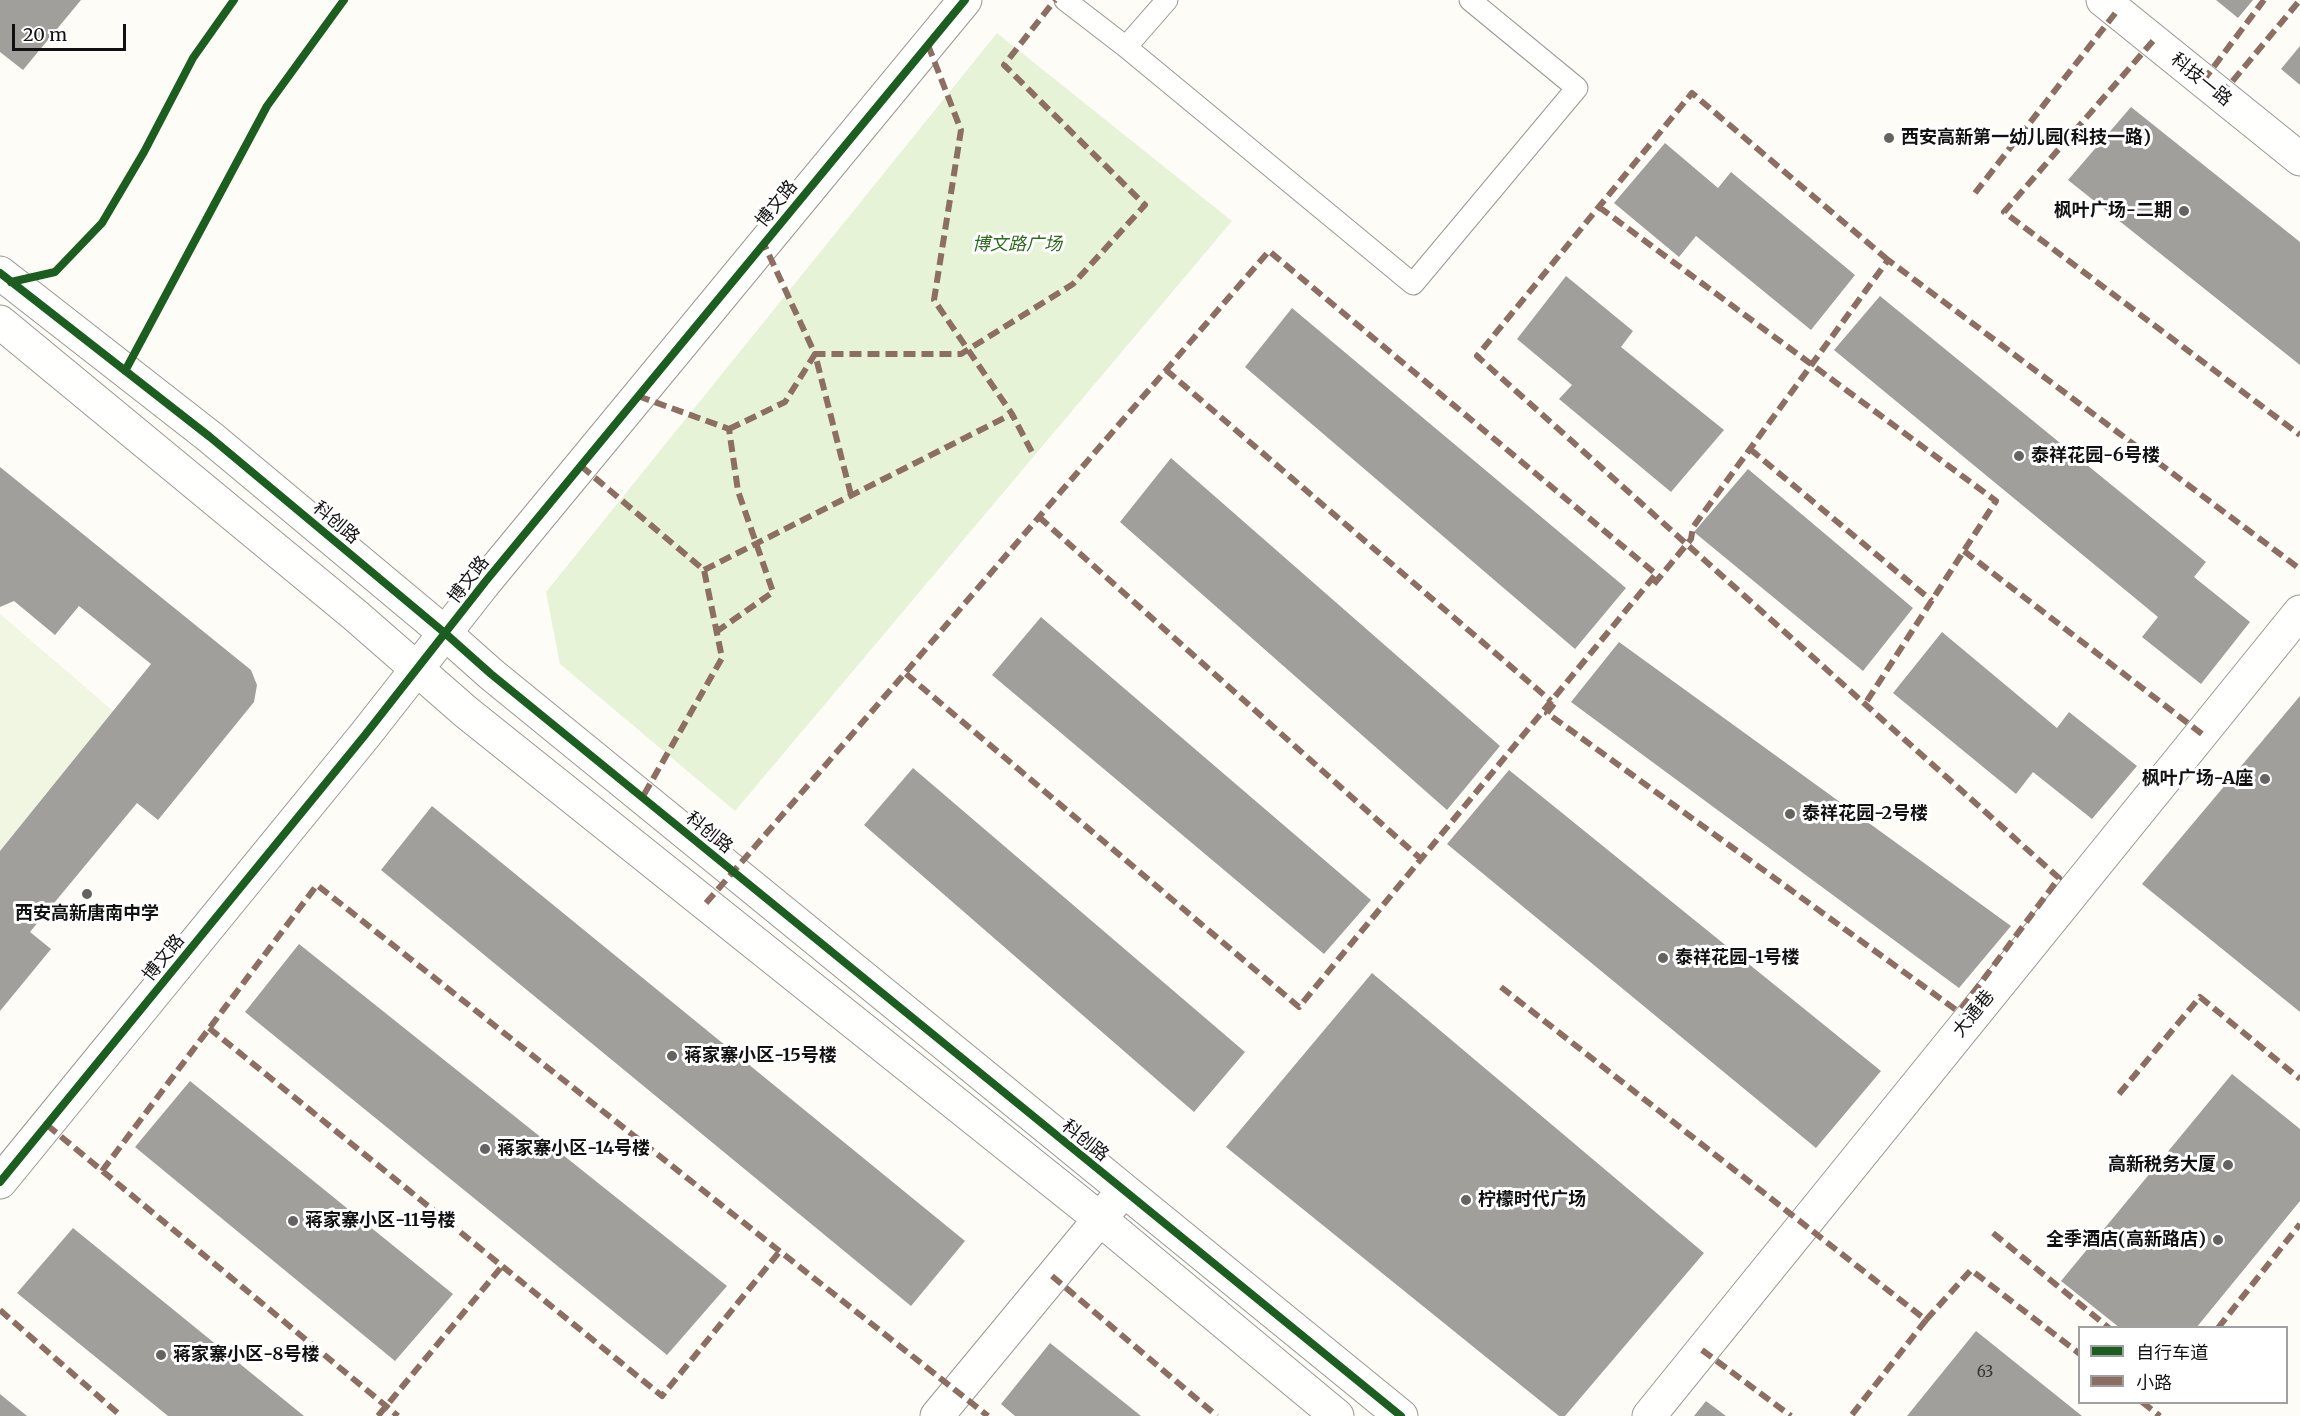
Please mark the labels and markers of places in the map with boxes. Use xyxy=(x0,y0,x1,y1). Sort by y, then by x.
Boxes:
place label: 西安高新第一幼儿园(科技一路) xyxy=(1901,127,2151,149)
marker: 西安高新第一幼儿园(科技一路) xyxy=(1882,131,1896,145)
place label: 枫叶广场-二期 xyxy=(2054,200,2172,222)
marker: 枫叶广场-二期 xyxy=(2177,204,2191,218)
place label: 泰祥花园-6号楼 xyxy=(2031,445,2160,467)
marker: 泰祥花园-6号楼 xyxy=(2012,449,2026,463)
place label: 枫叶广场-A座 xyxy=(2142,768,2253,790)
marker: 枫叶广场-A座 xyxy=(2258,772,2272,786)
place label: 泰祥花园-2号楼 xyxy=(1802,803,1928,825)
marker: 泰祥花园-2号楼 xyxy=(1783,807,1797,821)
marker: 西安高新唐南中学 xyxy=(80,887,94,901)
place label: 西安高新唐南中学 xyxy=(15,903,159,925)
place label: 泰祥花园-1号楼 xyxy=(1675,947,1800,969)
marker: 泰祥花园-1号楼 xyxy=(1656,951,1670,965)
place label: 蒋家寨小区-15号楼 xyxy=(684,1045,837,1067)
marker: 蒋家寨小区-15号楼 xyxy=(665,1049,679,1063)
place label: 蒋家寨小区-14号楼 xyxy=(497,1138,650,1160)
marker: 蒋家寨小区-14号楼 xyxy=(478,1142,492,1156)
place label: 高新税务大厦 xyxy=(2108,1154,2216,1176)
marker: 高新税务大厦 xyxy=(2221,1158,2235,1172)
place label: 柠檬时代广场 xyxy=(1478,1189,1586,1211)
marker: 柠檬时代广场 xyxy=(1459,1193,1473,1207)
place label: 蒋家寨小区-11号楼 xyxy=(305,1210,455,1232)
marker: 蒋家寨小区-11号楼 xyxy=(286,1214,300,1228)
place label: 全季酒店(高新路店) xyxy=(2046,1229,2206,1251)
marker: 全季酒店(高新路店) xyxy=(2211,1233,2225,1247)
place label: 蒋家寨小区-8号楼 xyxy=(173,1344,319,1366)
marker: 蒋家寨小区-8号楼 xyxy=(154,1348,168,1362)

